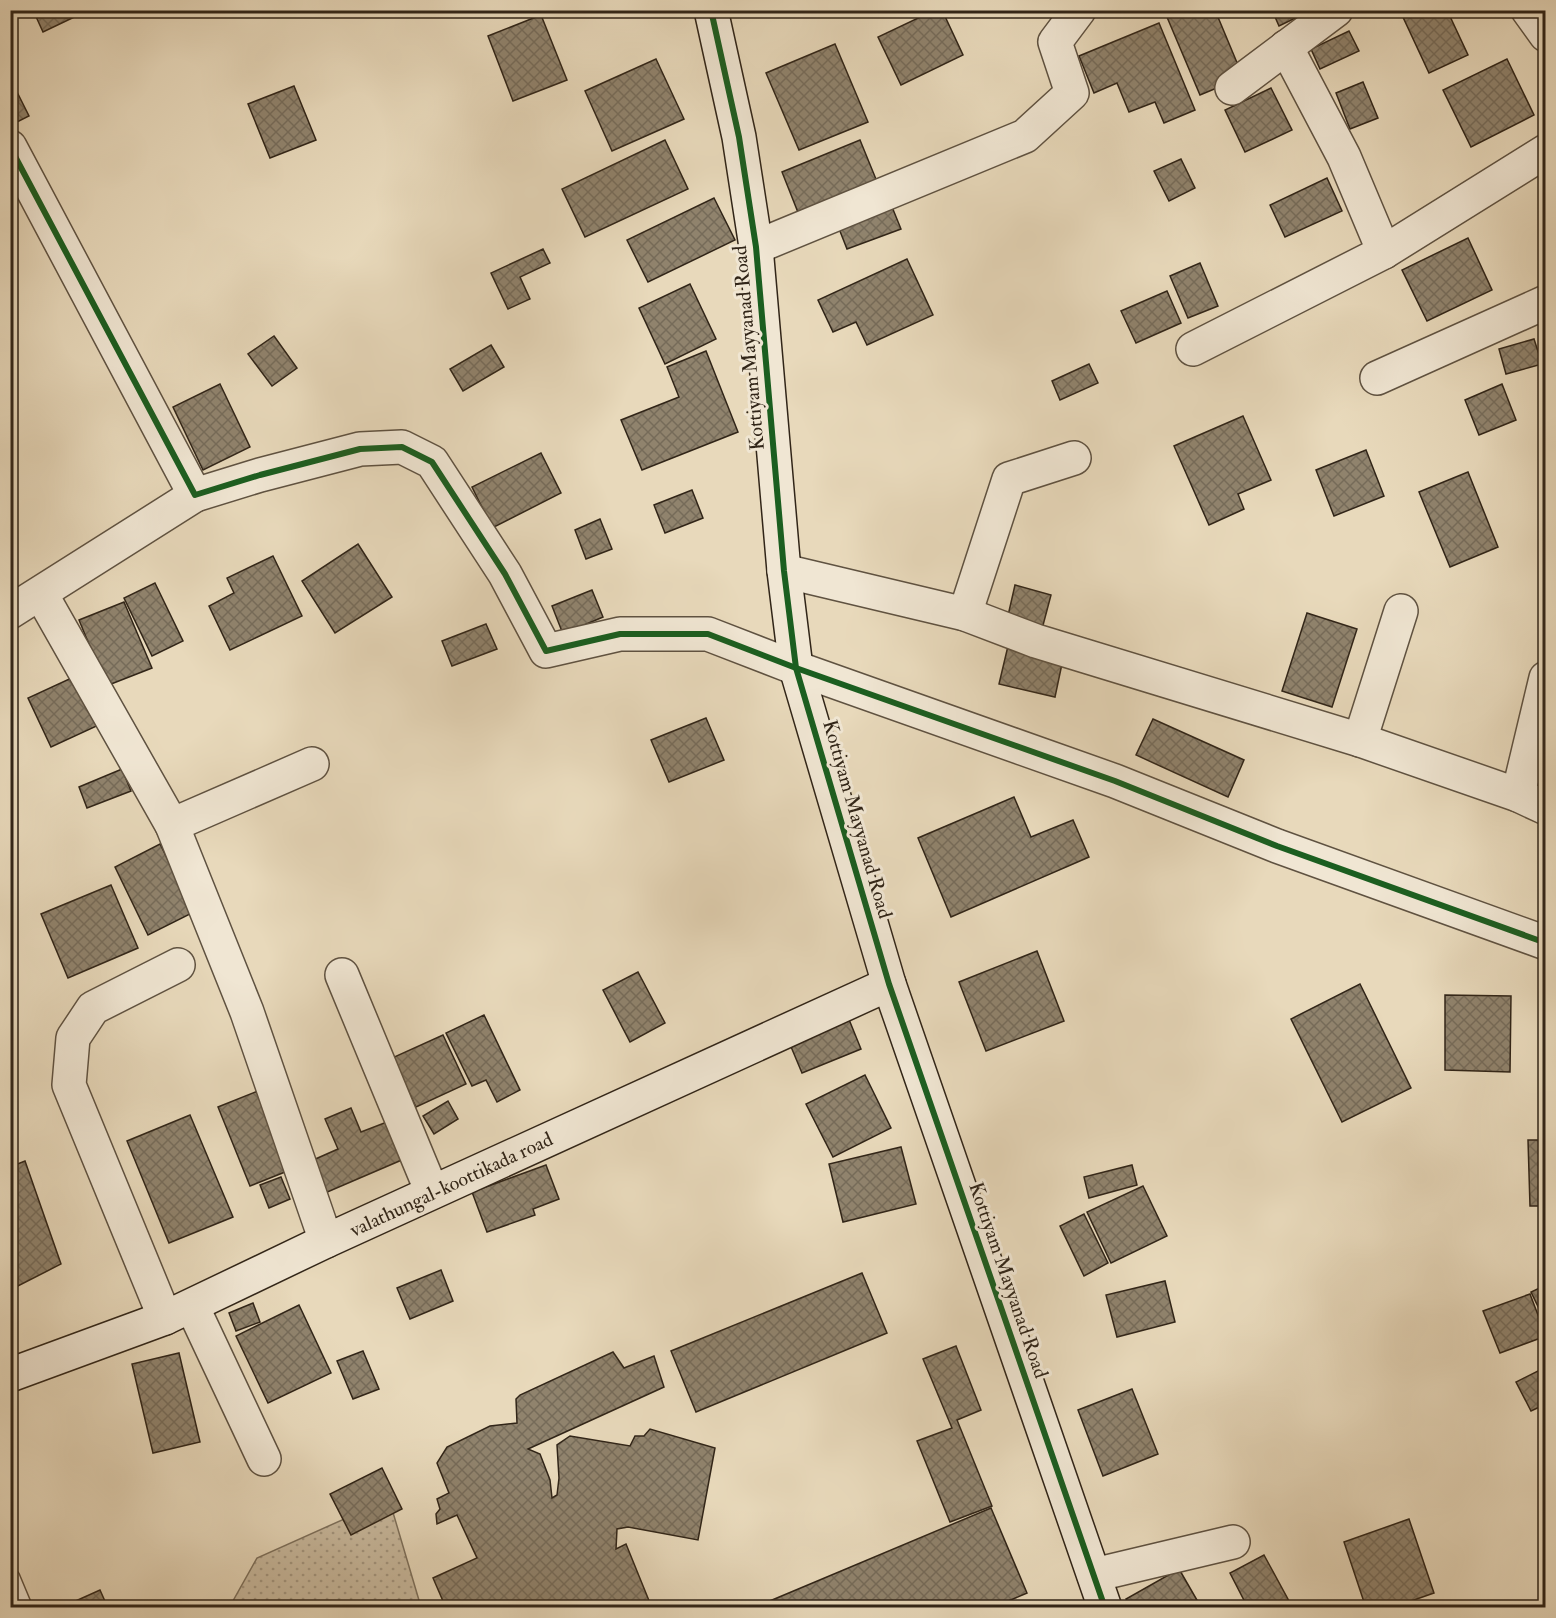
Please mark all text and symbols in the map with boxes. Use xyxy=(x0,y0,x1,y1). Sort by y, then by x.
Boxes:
street label: Kottiyam Mayyanad Road xyxy=(727,244,770,451)
street label: Kottiyam Mayyanad Road xyxy=(817,717,898,922)
street label: valathungal-koottikada road xyxy=(345,1126,557,1243)
street label: Kottiyam Mayyanad Road xyxy=(963,1179,1054,1382)

